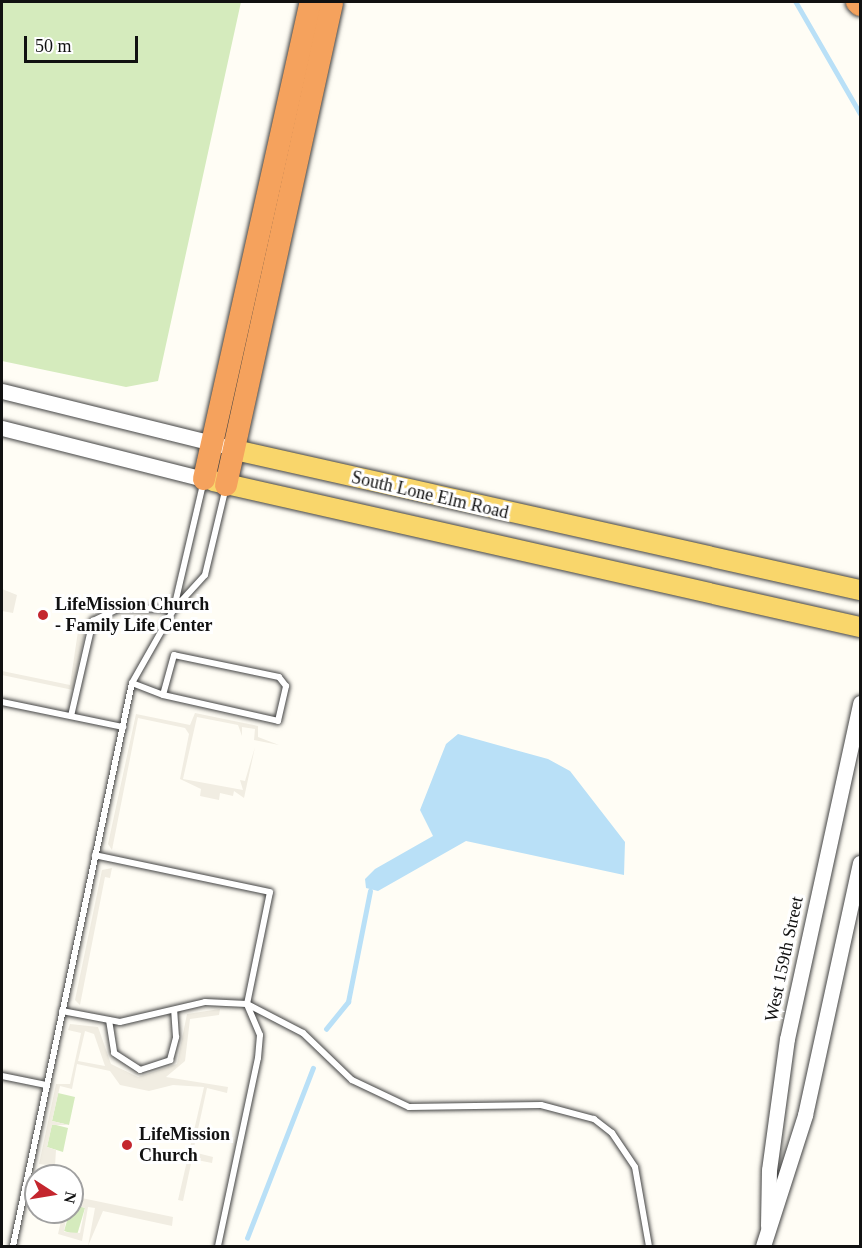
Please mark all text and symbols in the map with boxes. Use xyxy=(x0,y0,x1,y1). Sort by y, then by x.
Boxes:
scale bar xyxy=(27,24,141,62)
text: 50 m xyxy=(35,36,72,56)
street label: South Lone Elm Road xyxy=(349,466,511,524)
place label: LifeMission Church - Family Life Center xyxy=(55,594,212,636)
marker: LifeMission Church - Family Life Center xyxy=(36,608,50,622)
street label: West 159th Street xyxy=(760,894,808,1024)
place label: LifeMission Church xyxy=(139,1124,230,1166)
marker: LifeMission Church xyxy=(120,1138,134,1152)
north arrow xyxy=(24,1164,84,1224)
text: N xyxy=(61,1190,80,1205)

